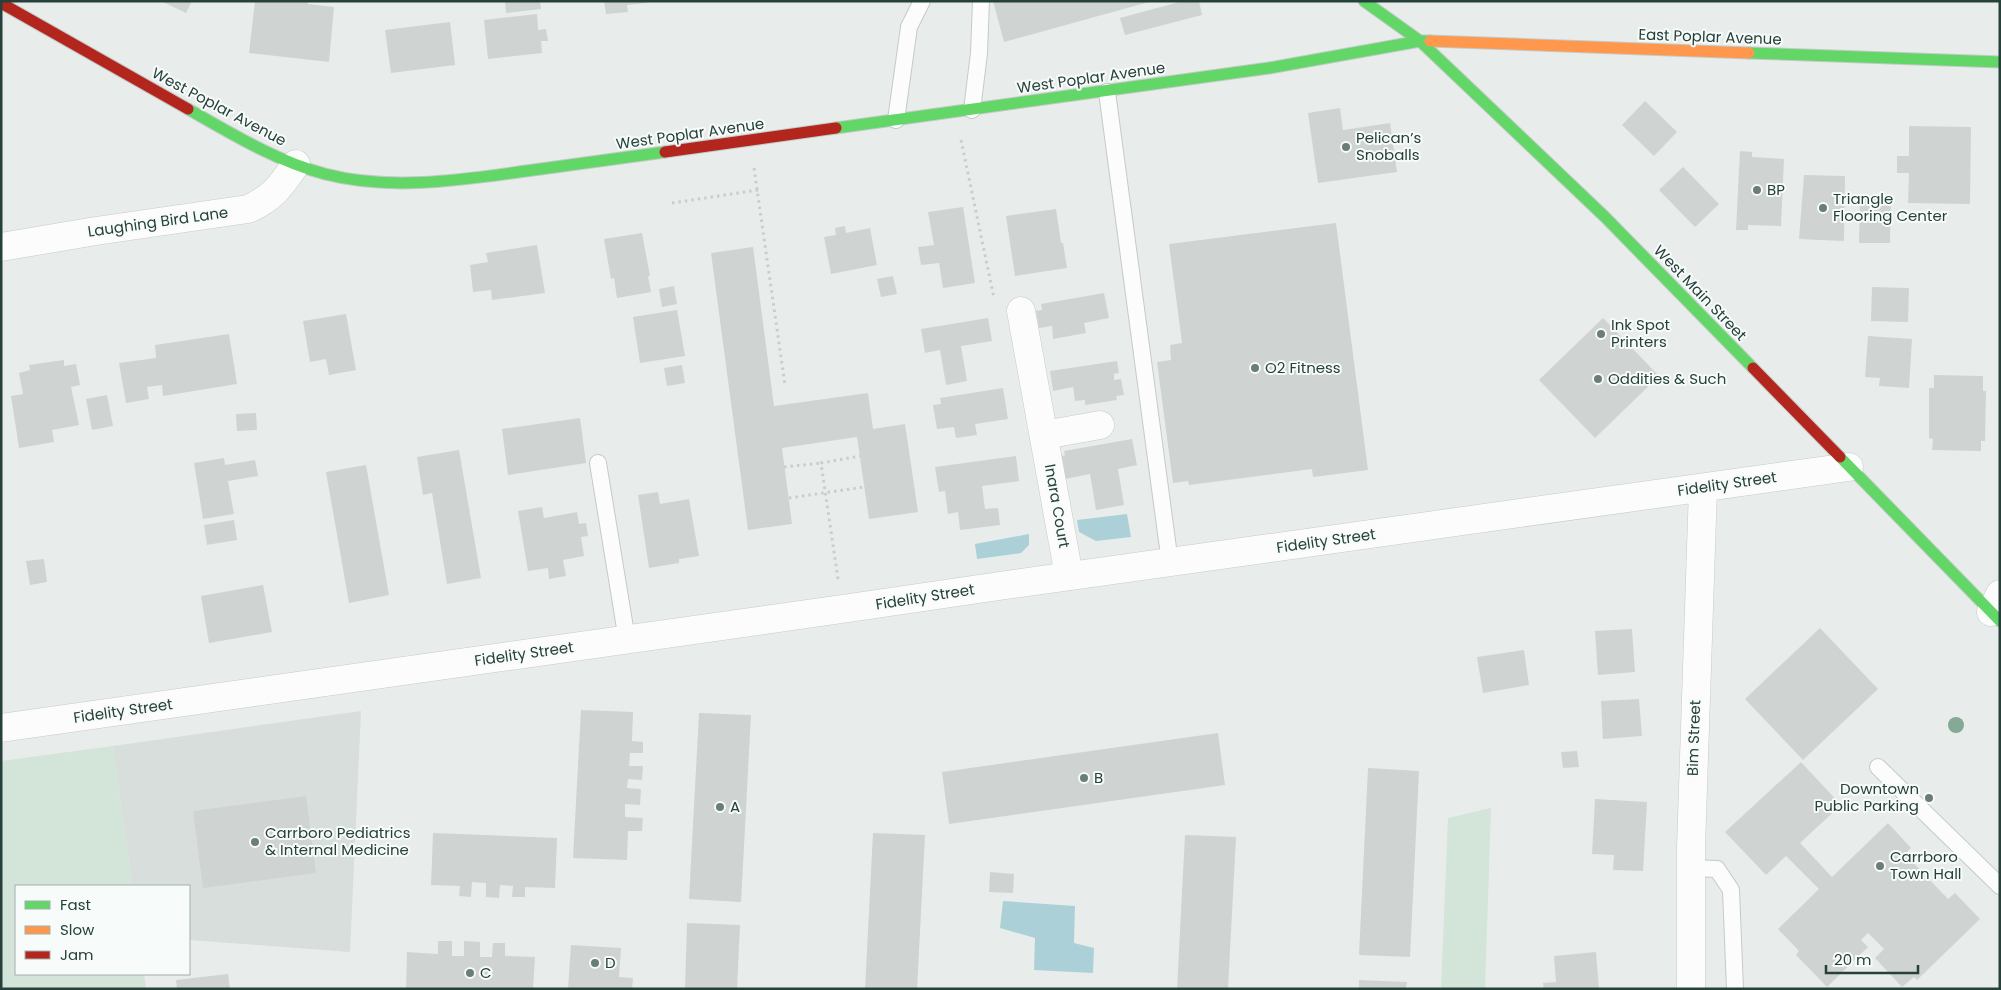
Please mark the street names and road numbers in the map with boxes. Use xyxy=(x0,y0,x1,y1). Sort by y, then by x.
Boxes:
street label: East Poplar Avenue xyxy=(1638,24,1782,49)
street label: West Poplar Avenue xyxy=(1015,57,1166,98)
street label: West Poplar Avenue xyxy=(148,62,290,151)
street label: West Poplar Avenue xyxy=(614,113,765,154)
street label: Laughing Bird Lane xyxy=(86,201,229,242)
street label: West Main Street xyxy=(1649,240,1752,345)
street label: Inara Court xyxy=(1040,462,1075,550)
street label: Fidelity Street xyxy=(1676,466,1778,501)
street label: Fidelity Street xyxy=(1275,523,1377,558)
street label: Fidelity Street xyxy=(874,578,976,615)
street label: Fidelity Street xyxy=(473,636,575,671)
street label: Fidelity Street xyxy=(72,693,174,728)
street label: Bim Street xyxy=(1682,700,1705,776)

